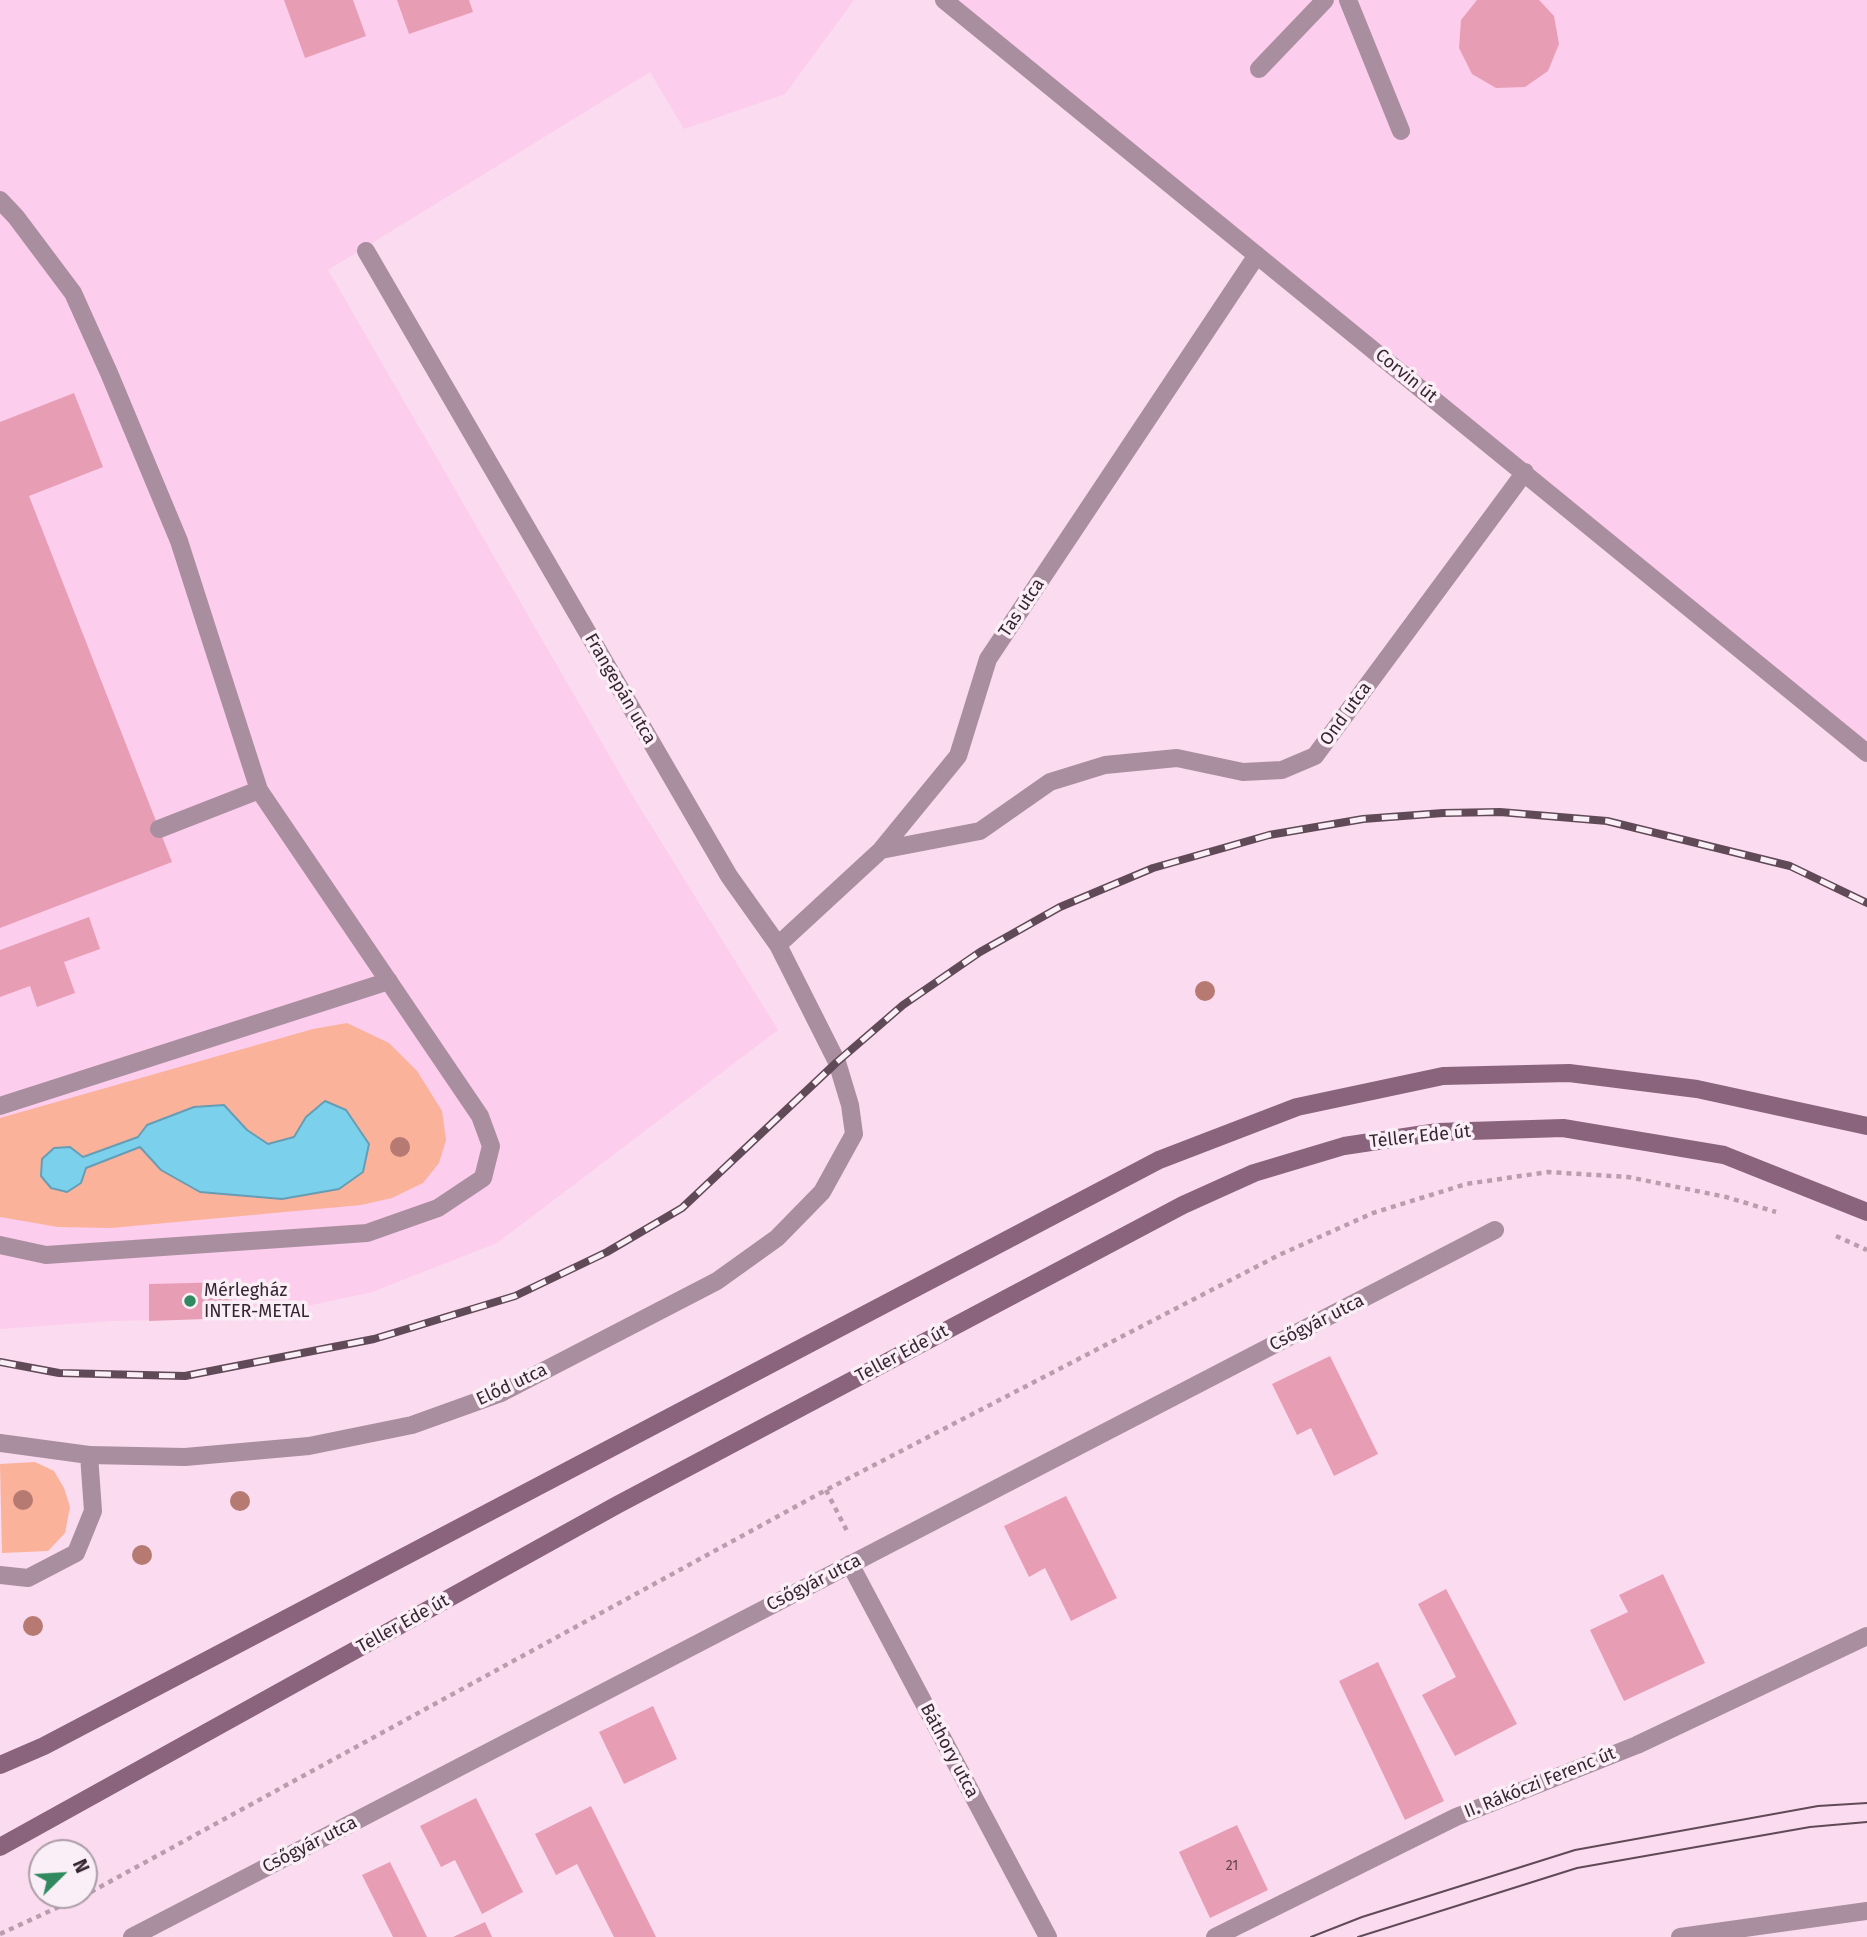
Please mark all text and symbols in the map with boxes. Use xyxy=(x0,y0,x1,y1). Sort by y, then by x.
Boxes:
street label: Corvin út xyxy=(1371,345,1441,407)
street label: Tas utca xyxy=(995,575,1049,641)
street label: Frangepán utca xyxy=(580,630,660,748)
street label: Ond utca xyxy=(1316,678,1376,750)
street label: Teller Ede út xyxy=(1368,1121,1472,1153)
place label: Mérlegház INTER-METAL xyxy=(204,1280,310,1322)
street label: Csőgyár utca xyxy=(1266,1290,1368,1356)
marker: Mérlegház INTER-METAL xyxy=(182,1293,198,1309)
street label: Teller Ede út xyxy=(852,1321,952,1387)
street label: Előd utca xyxy=(473,1359,551,1411)
street label: Csőgyár utca xyxy=(763,1550,865,1616)
street label: Teller Ede út xyxy=(353,1590,453,1658)
street label: Báthory utca xyxy=(915,1700,983,1802)
street label: II. Rákóczi Ferenc út xyxy=(1461,1743,1619,1823)
street label: Csőgyár utca xyxy=(259,1812,361,1878)
north arrow xyxy=(28,1839,98,1909)
text: N xyxy=(68,1856,94,1876)
house number: 21 xyxy=(1226,1858,1238,1874)

